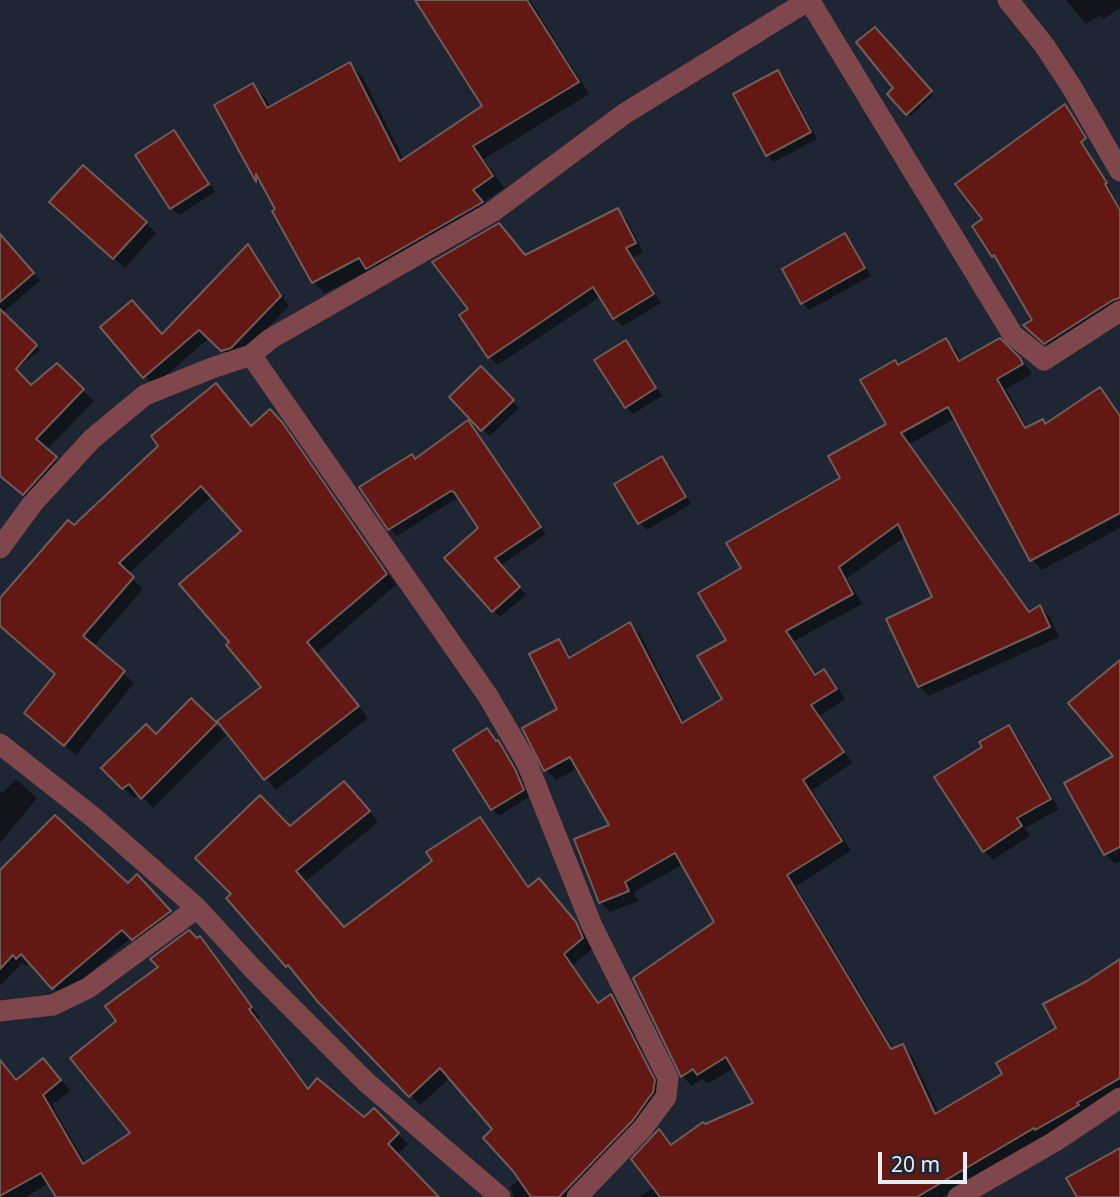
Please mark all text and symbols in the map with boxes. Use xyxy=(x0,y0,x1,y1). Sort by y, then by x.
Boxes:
scale bar xyxy=(882,1138,971,1182)
text: 20 m xyxy=(891,1150,940,1178)

